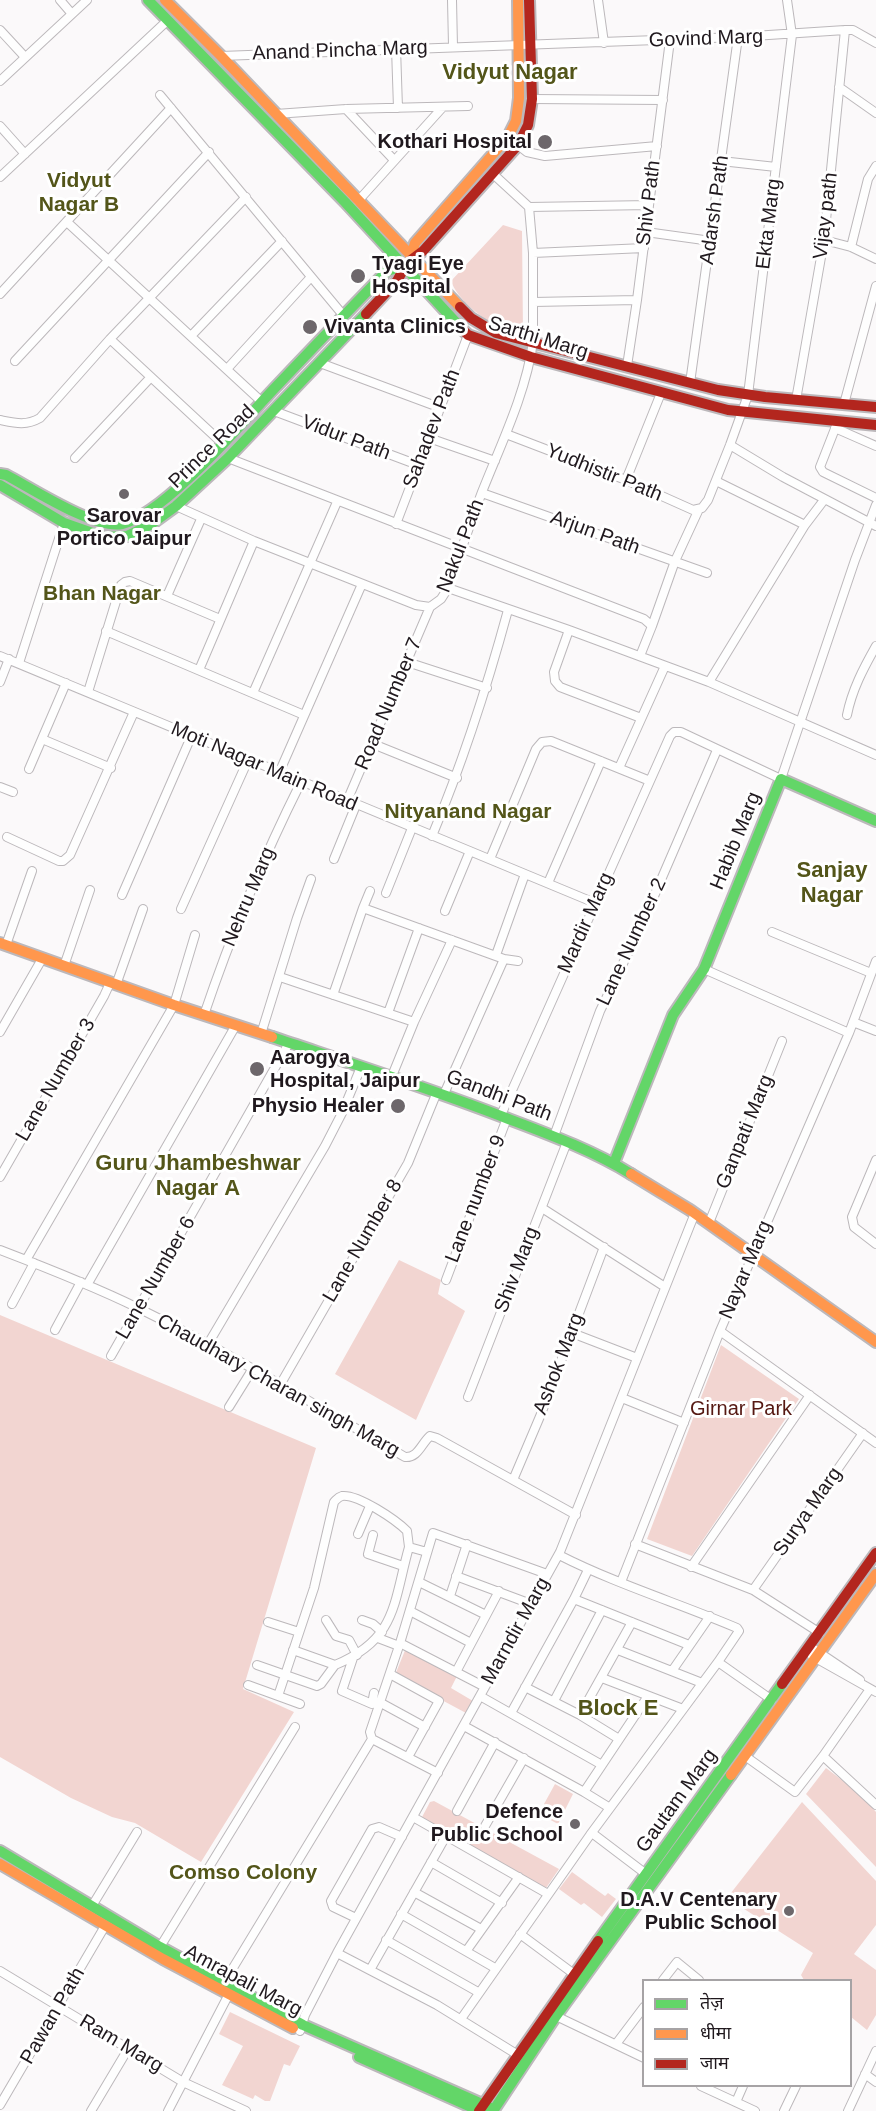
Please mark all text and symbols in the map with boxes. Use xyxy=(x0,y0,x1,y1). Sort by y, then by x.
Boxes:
street label: Govind Marg xyxy=(648,25,764,53)
street label: Anand Pincha Marg xyxy=(252,36,428,66)
district label: Vidyut Nagar xyxy=(442,60,578,86)
place label: Kothari Hospital xyxy=(378,130,532,154)
marker: Kothari Hospital xyxy=(536,133,554,151)
street label: Adarsh Path xyxy=(695,154,735,266)
street label: Shiv Path xyxy=(632,159,666,247)
district label: Vidyut Nagar B xyxy=(39,168,119,218)
street label: Vijay path xyxy=(809,171,843,261)
street label: Ekta Marg xyxy=(752,177,786,271)
place label: Tyagi Eye Hospital xyxy=(372,252,464,299)
marker: Tyagi Eye Hospital xyxy=(349,267,367,285)
street label: Sarthi Marg xyxy=(485,311,591,365)
place label: Vivanta Clinics xyxy=(324,315,466,339)
marker: Vivanta Clinics xyxy=(301,318,319,336)
street label: Sahadev Path xyxy=(398,366,466,492)
street label: Prince Road xyxy=(164,400,260,494)
street label: Vidur Path xyxy=(298,410,394,466)
street label: Yudhistir Path xyxy=(542,439,666,507)
marker: Sarovar Portico Jaipur xyxy=(117,487,131,501)
street label: Nakul Path xyxy=(432,496,490,596)
place label: Sarovar Portico Jaipur xyxy=(57,504,191,551)
street label: Arjun Path xyxy=(547,506,643,560)
district label: Bhan Nagar xyxy=(43,581,161,607)
street label: Road Number 7 xyxy=(350,634,428,774)
street label: Moti Nagar Main Road xyxy=(167,717,361,817)
street label: Habib Marg xyxy=(706,789,766,893)
district label: Nityanand Nagar xyxy=(385,799,551,825)
street label: Nehru Marg xyxy=(217,844,281,950)
district label: Sanjay Nagar xyxy=(797,858,867,909)
street label: Mardir Marg xyxy=(553,869,619,977)
street label: Lane Number 2 xyxy=(592,874,672,1010)
street label: Lane Number 3 xyxy=(11,1014,101,1146)
place label: Aarogya Hospital, Jaipur xyxy=(270,1046,420,1093)
marker: Aarogya Hospital, Jaipur xyxy=(248,1060,266,1078)
street label: Gandhi Path xyxy=(443,1065,555,1127)
street label: Ganpati Marg xyxy=(711,1071,779,1193)
place label: Physio Healer xyxy=(252,1094,384,1118)
marker: Physio Healer xyxy=(389,1097,407,1115)
street label: Lane number 9 xyxy=(441,1132,511,1266)
district label: Guru Jhambeshwar Nagar A xyxy=(95,1151,301,1202)
street label: Lane Number 8 xyxy=(318,1175,408,1307)
street label: Lane Number 6 xyxy=(111,1212,201,1344)
street label: Nayar Marg xyxy=(715,1217,777,1323)
street label: Shiv Marg xyxy=(490,1224,544,1316)
street label: Chaudhary Charan singh Marg xyxy=(153,1309,403,1463)
street label: Ashok Marg xyxy=(529,1310,589,1418)
park label: Girnar Park xyxy=(690,1397,792,1421)
street label: Surya Marg xyxy=(769,1463,847,1561)
street label: Marndir Marg xyxy=(477,1573,555,1689)
district label: Block E xyxy=(578,1696,658,1722)
street label: Gautam Marg xyxy=(631,1744,723,1858)
place label: Defence Public School xyxy=(431,1800,563,1847)
marker: Defence Public School xyxy=(568,1817,582,1831)
district label: Comso Colony xyxy=(169,1860,317,1886)
place label: D.A.V Centenary Public School xyxy=(620,1888,777,1935)
marker: D.A.V Centenary Public School xyxy=(782,1904,796,1918)
street label: Amrapali Marg xyxy=(180,1940,306,2022)
street label: Pawan Path xyxy=(16,1963,90,2069)
legend xyxy=(642,1979,852,2087)
text: तेज़ xyxy=(700,1993,724,2013)
street label: Ram Marg xyxy=(75,2010,167,2078)
text: धीमा xyxy=(700,2023,731,2043)
text: जाम xyxy=(700,2053,729,2073)

